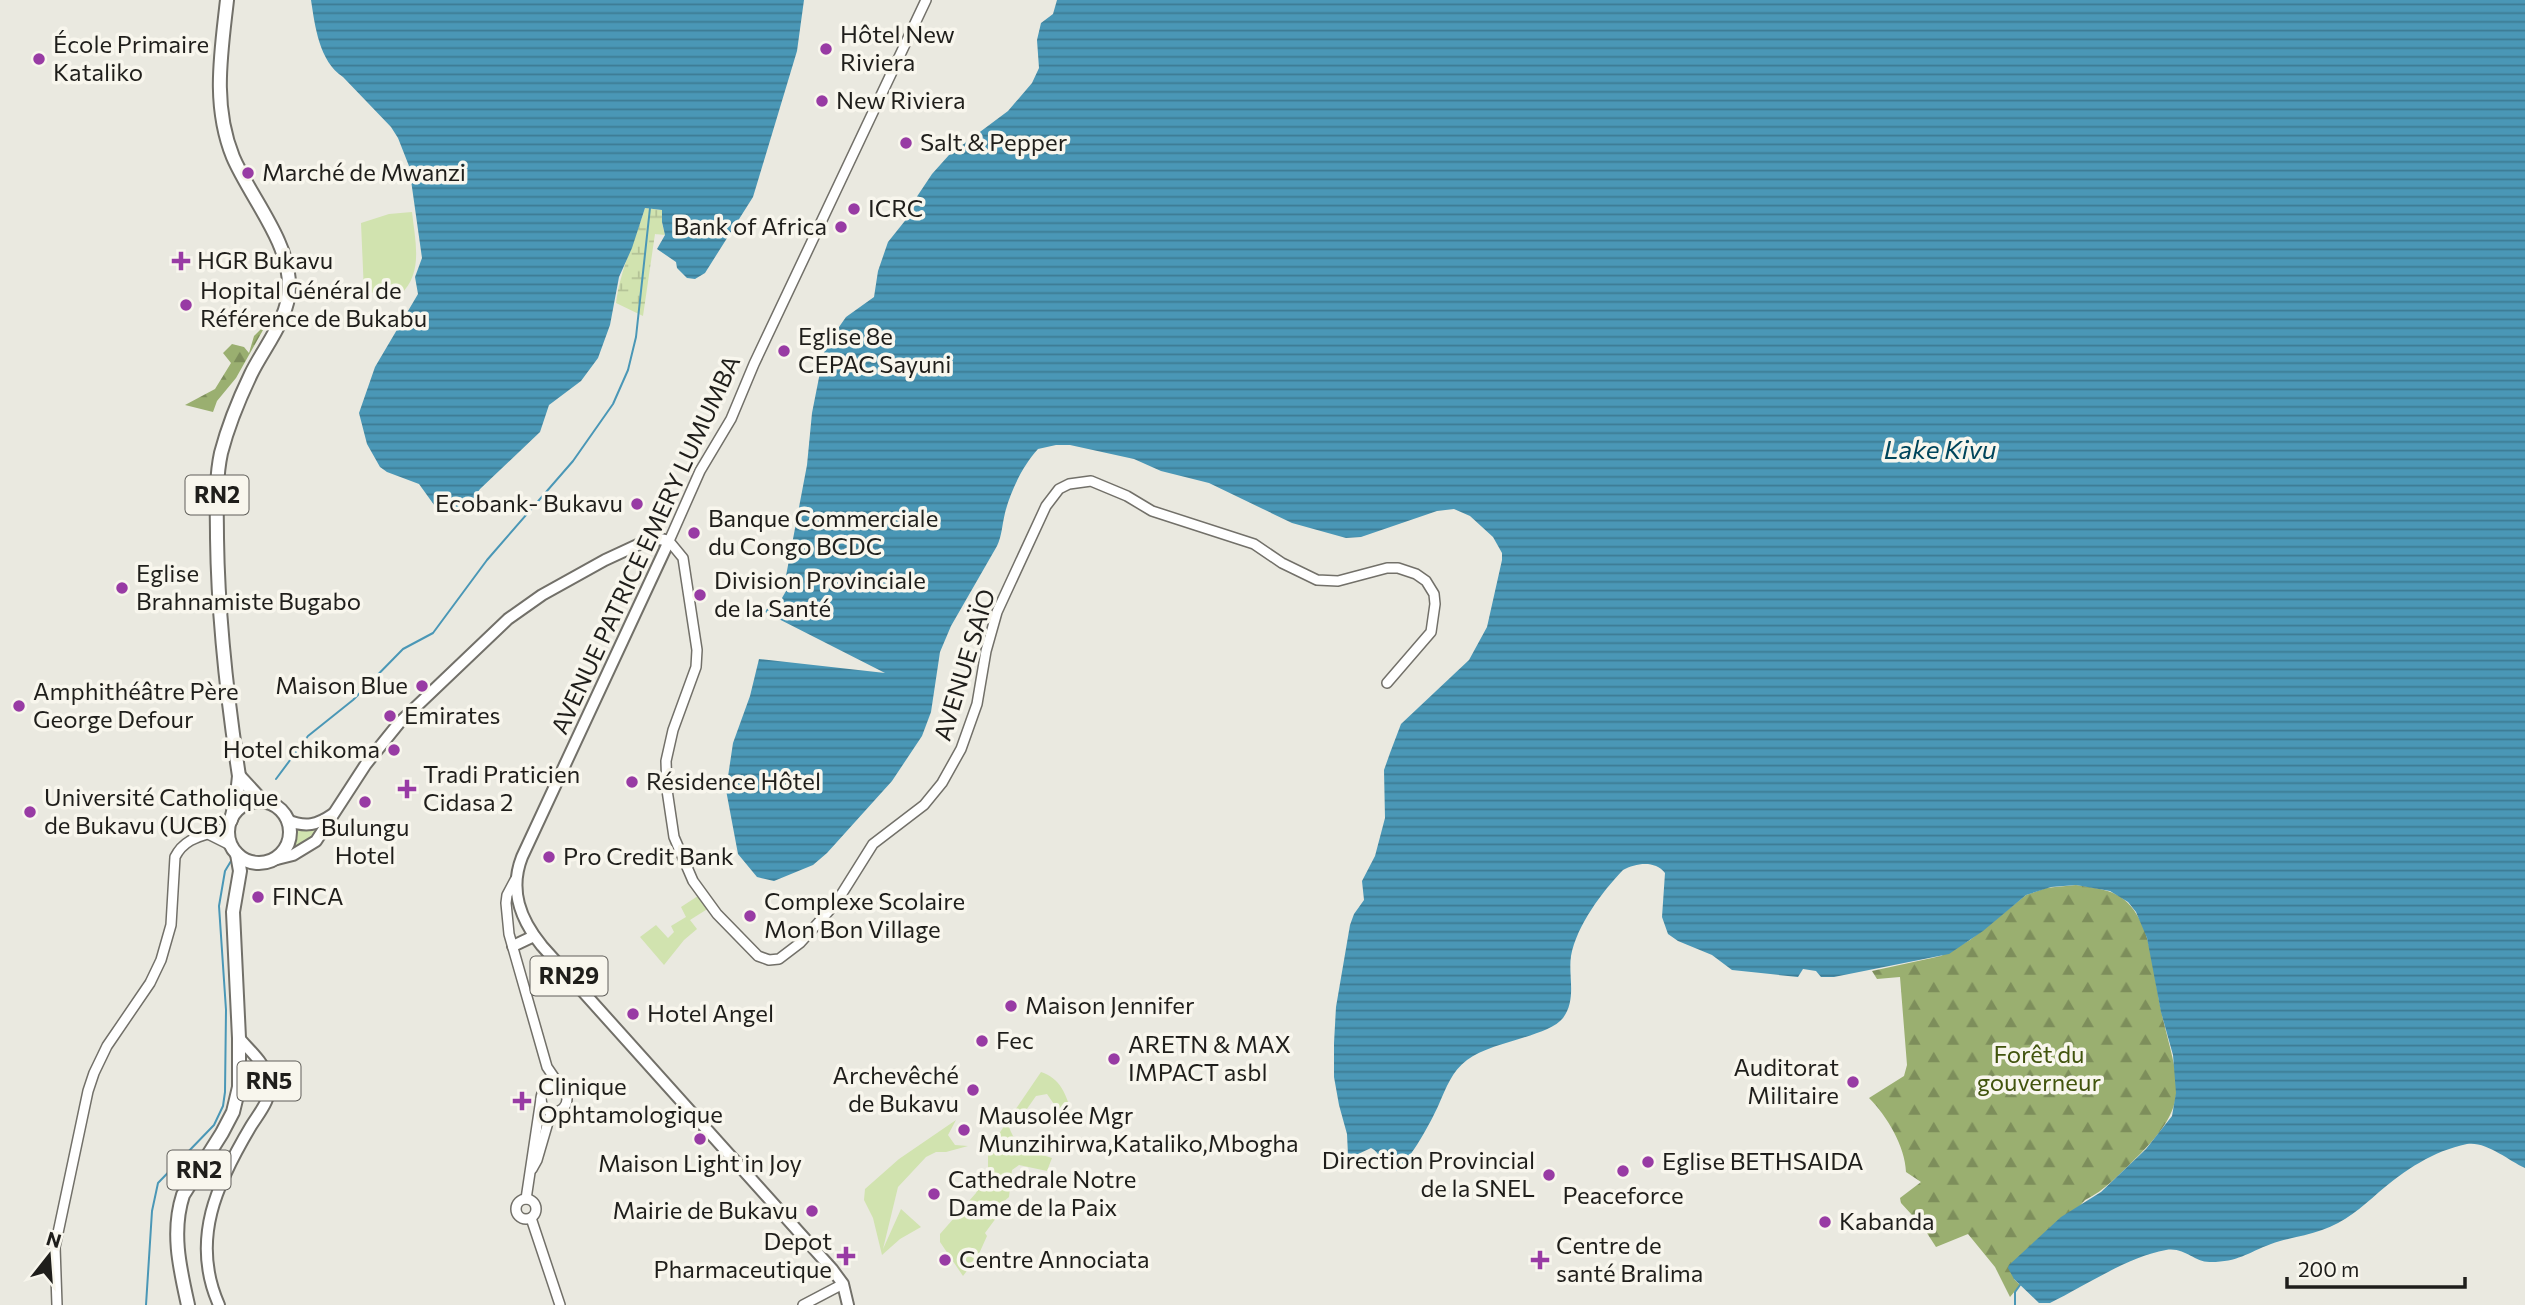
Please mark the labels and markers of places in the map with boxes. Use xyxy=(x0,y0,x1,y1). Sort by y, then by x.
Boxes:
place label: Hôtel New Riviera xyxy=(840,19,955,76)
place label: École Primaire Kataliko xyxy=(53,29,209,86)
marker: Hôtel New Riviera xyxy=(818,41,834,57)
marker: École Primaire Kataliko xyxy=(31,51,47,67)
place label: New Riviera xyxy=(836,85,966,114)
marker: New Riviera xyxy=(814,93,830,109)
place label: Salt & Pepper xyxy=(920,127,1068,156)
marker: Salt & Pepper xyxy=(898,135,914,151)
place label: Marché de Mwanzi xyxy=(262,157,466,186)
marker: Marché de Mwanzi xyxy=(240,165,256,181)
place label: ICRC xyxy=(868,193,923,222)
marker: ICRC xyxy=(846,201,862,217)
place label: Bank of Africa xyxy=(674,211,827,240)
marker: Bank of Africa xyxy=(833,219,849,235)
place label: HGR Bukavu xyxy=(197,245,333,274)
marker: HGR Bukavu xyxy=(171,251,191,271)
place label: Hopital Général de Référence de Bukabu xyxy=(200,275,427,332)
marker: Hopital Général de Référence de Bukabu xyxy=(178,297,194,313)
place label: Eglise 8e CEPAC Sayuni xyxy=(798,321,951,378)
marker: Eglise 8e CEPAC Sayuni xyxy=(776,343,792,359)
place label: Ecobank- Bukavu xyxy=(435,488,623,517)
marker: Ecobank- Bukavu xyxy=(629,496,645,512)
place label: Banque Commerciale du Congo BCDC xyxy=(708,503,938,560)
marker: Banque Commerciale du Congo BCDC xyxy=(686,525,702,541)
place label: Eglise Brahnamiste Bugabo xyxy=(136,558,361,615)
place label: Division Provinciale de la Santé xyxy=(714,565,926,622)
marker: Eglise Brahnamiste Bugabo xyxy=(114,580,130,596)
marker: Division Provinciale de la Santé xyxy=(692,587,708,603)
place label: Maison Blue xyxy=(275,670,408,699)
place label: Amphithéâtre Père George Defour xyxy=(33,676,239,733)
marker: Maison Blue xyxy=(414,678,430,694)
marker: Amphithéâtre Père George Defour xyxy=(11,698,27,714)
place label: Emirates xyxy=(404,700,501,729)
marker: Emirates xyxy=(382,708,398,724)
place label: Hotel chikoma xyxy=(223,734,380,763)
marker: Hotel chikoma xyxy=(386,742,402,758)
place label: Tradi Praticien Cidasa 2 xyxy=(423,759,580,816)
place label: Résidence Hôtel xyxy=(646,766,821,795)
marker: Résidence Hôtel xyxy=(624,774,640,790)
marker: Tradi Praticien Cidasa 2 xyxy=(397,779,417,799)
place label: Université Catholique de Bukavu (UCB) xyxy=(44,782,278,839)
marker: Bulungu Hotel xyxy=(357,794,373,810)
marker: Université Catholique de Bukavu (UCB) xyxy=(22,804,38,820)
place label: Bulungu Hotel xyxy=(321,812,409,869)
place label: Pro Credit Bank xyxy=(563,841,734,870)
marker: Pro Credit Bank xyxy=(541,849,557,865)
place label: FINCA xyxy=(272,881,344,910)
place label: Complexe Scolaire Mon Bon Village xyxy=(764,886,965,943)
marker: FINCA xyxy=(250,889,266,905)
marker: Complexe Scolaire Mon Bon Village xyxy=(742,908,758,924)
place label: Maison Jennifer xyxy=(1025,990,1195,1019)
place label: Hotel Angel xyxy=(647,998,774,1027)
marker: Maison Jennifer xyxy=(1003,998,1019,1014)
marker: Hotel Angel xyxy=(625,1006,641,1022)
place label: Fec xyxy=(996,1025,1034,1054)
place label: ARETN & MAX IMPACT asbl xyxy=(1128,1029,1291,1086)
marker: Fec xyxy=(974,1033,990,1049)
marker: ARETN & MAX IMPACT asbl xyxy=(1106,1051,1122,1067)
place label: Auditorat Militaire xyxy=(1734,1052,1839,1109)
place label: Archevêché de Bukavu xyxy=(832,1060,959,1117)
place label: Clinique Ophtamologique xyxy=(538,1071,723,1128)
marker: Auditorat Militaire xyxy=(1845,1074,1861,1090)
marker: Archevêché de Bukavu xyxy=(965,1082,981,1098)
marker: Clinique Ophtamologique xyxy=(512,1091,532,1111)
place label: Mausolée Mgr Munzihirwa,Kataliko,Mbogha xyxy=(978,1100,1299,1157)
marker: Mausolée Mgr Munzihirwa,Kataliko,Mbogha xyxy=(956,1122,972,1138)
marker: Maison Light in Joy xyxy=(692,1131,708,1147)
place label: Direction Provincial de la SNEL xyxy=(1322,1145,1535,1202)
place label: Eglise BETHSAIDA xyxy=(1662,1146,1864,1175)
place label: Maison Light in Joy xyxy=(598,1148,802,1177)
marker: Eglise BETHSAIDA xyxy=(1640,1154,1656,1170)
marker: Peaceforce xyxy=(1615,1163,1631,1179)
place label: Cathedrale Notre Dame de la Paix xyxy=(948,1164,1136,1221)
marker: Direction Provincial de la SNEL xyxy=(1541,1167,1557,1183)
place label: Peaceforce xyxy=(1562,1180,1684,1209)
marker: Cathedrale Notre Dame de la Paix xyxy=(926,1186,942,1202)
place label: Mairie de Bukavu xyxy=(613,1195,798,1224)
marker: Mairie de Bukavu xyxy=(804,1203,820,1219)
place label: Kabanda xyxy=(1839,1206,1935,1235)
marker: Kabanda xyxy=(1817,1214,1833,1230)
place label: Depot Pharmaceutique xyxy=(654,1226,832,1283)
place label: Centre de santé Bralima xyxy=(1556,1230,1703,1287)
place label: Centre Annociata xyxy=(959,1244,1150,1273)
marker: Depot Pharmaceutique xyxy=(838,1248,854,1264)
marker: Centre de santé Bralima xyxy=(1530,1250,1550,1270)
marker: Centre Annociata xyxy=(937,1252,953,1268)

